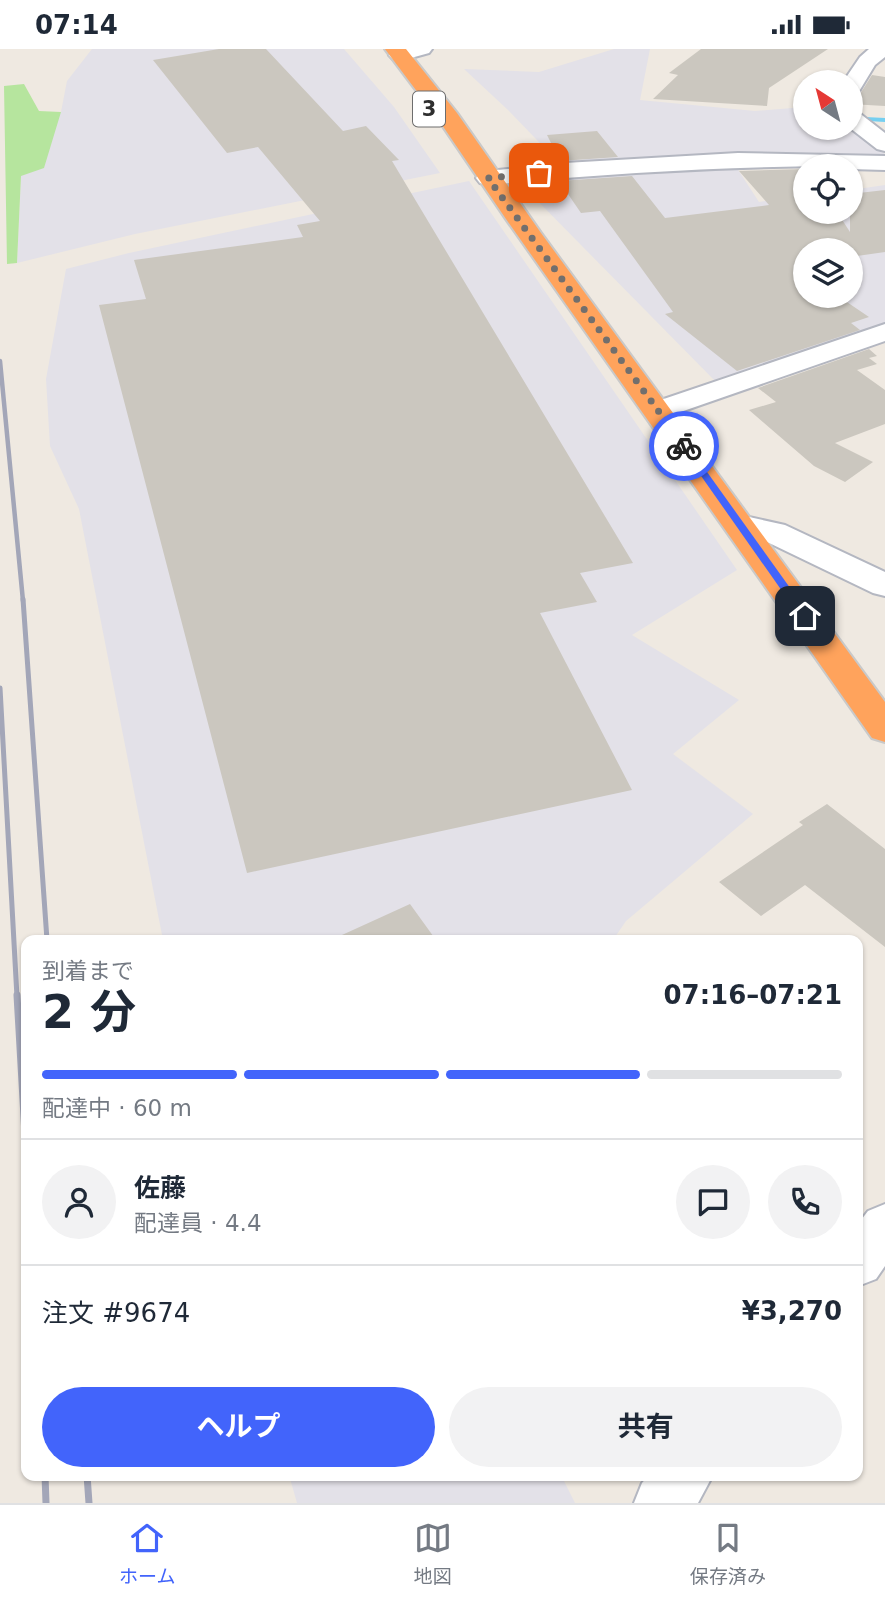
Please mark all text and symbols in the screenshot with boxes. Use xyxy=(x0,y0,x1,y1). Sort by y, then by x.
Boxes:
text: 07:14 xyxy=(35,10,118,40)
north arrow xyxy=(793,70,863,140)
map controls xyxy=(793,70,863,308)
road number: 3 xyxy=(413,91,445,127)
pin xyxy=(509,143,569,203)
icon: bag xyxy=(520,154,558,192)
button: locate xyxy=(793,154,863,224)
button: layers xyxy=(793,238,863,308)
courier xyxy=(649,411,719,481)
icon: bike xyxy=(665,427,703,465)
pin xyxy=(775,586,835,646)
icon: home xyxy=(786,597,824,635)
text: 到着まで xyxy=(42,958,134,984)
text: 07:16–07:21 xyxy=(663,980,842,1010)
text: 2 分 xyxy=(42,985,136,1039)
text: 配達中 · 60 m xyxy=(42,1095,192,1121)
button: person xyxy=(42,1165,116,1239)
button: chat xyxy=(676,1165,750,1239)
button: phone xyxy=(768,1165,842,1239)
text: 佐藤 xyxy=(134,1173,186,1203)
text: 配達員 · 4.4 xyxy=(134,1210,262,1236)
text: ¥3,270 xyxy=(742,1296,842,1326)
text: 注文 #9674 xyxy=(42,1298,190,1328)
button: ヘルプ xyxy=(42,1387,435,1467)
button: 共有 xyxy=(449,1387,842,1467)
tab: ホーム xyxy=(119,1519,176,1588)
tab: 地図 xyxy=(414,1519,452,1588)
tab: 保存済み xyxy=(690,1519,766,1588)

